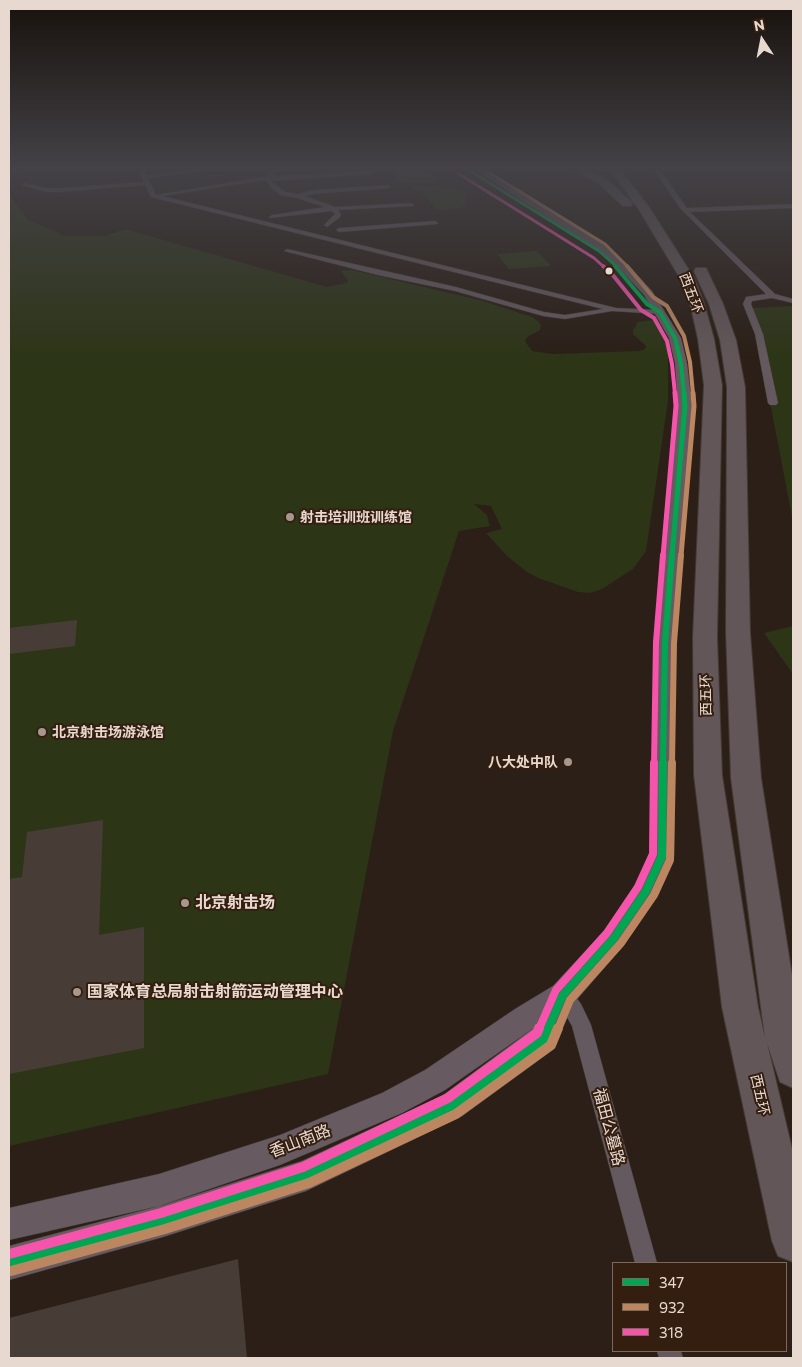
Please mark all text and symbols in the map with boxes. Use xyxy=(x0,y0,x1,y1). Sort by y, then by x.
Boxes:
north arrow xyxy=(737,15,787,65)
text: N xyxy=(752,15,766,34)
unlabelled marker xyxy=(604,266,614,276)
street label: 西五环 xyxy=(676,270,706,316)
place label: 射击培训班训练馆 xyxy=(300,509,412,525)
marker: 射击培训班训练馆 xyxy=(284,511,296,523)
street label: 西五环 xyxy=(697,674,715,716)
place label: 北京射击场游泳馆 xyxy=(52,724,164,740)
marker: 北京射击场游泳馆 xyxy=(36,726,48,738)
place label: 八大处中队 xyxy=(488,754,558,770)
marker: 八大处中队 xyxy=(562,756,574,768)
place label: 北京射击场 xyxy=(195,893,275,913)
marker: 北京射击场 xyxy=(179,897,191,909)
place label: 国家体育总局射击射箭运动管理中心 xyxy=(87,982,343,1002)
marker: 国家体育总局射击射箭运动管理中心 xyxy=(71,986,83,998)
street label: 西五环 xyxy=(747,1073,773,1117)
street label: 福田公墓路 xyxy=(589,1086,629,1168)
street label: 香山南路 xyxy=(267,1121,333,1161)
legend xyxy=(612,1262,787,1352)
text: 347 xyxy=(659,1273,684,1291)
text: 932 xyxy=(659,1298,685,1316)
text: 318 xyxy=(659,1323,683,1341)

